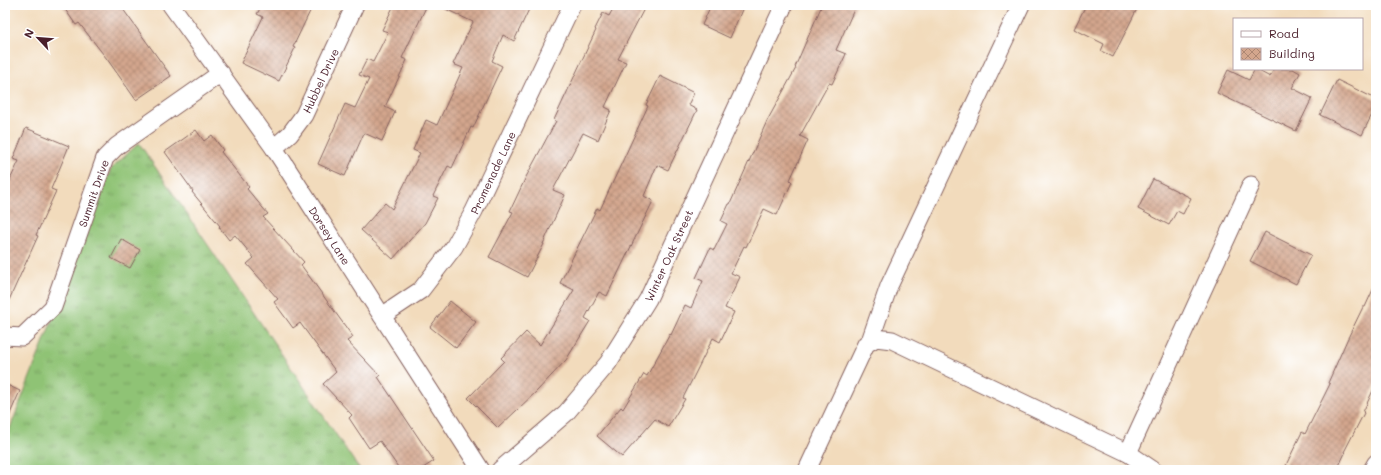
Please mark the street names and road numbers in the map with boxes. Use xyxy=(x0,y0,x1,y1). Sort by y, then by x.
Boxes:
street label: Hubbel Drive xyxy=(298,45,342,115)
street label: Promenade Lane xyxy=(466,128,519,216)
street label: Summit Drive xyxy=(74,157,112,229)
street label: Dorsey Lane xyxy=(306,203,355,268)
street label: Winter Oak Street xyxy=(640,207,696,304)

